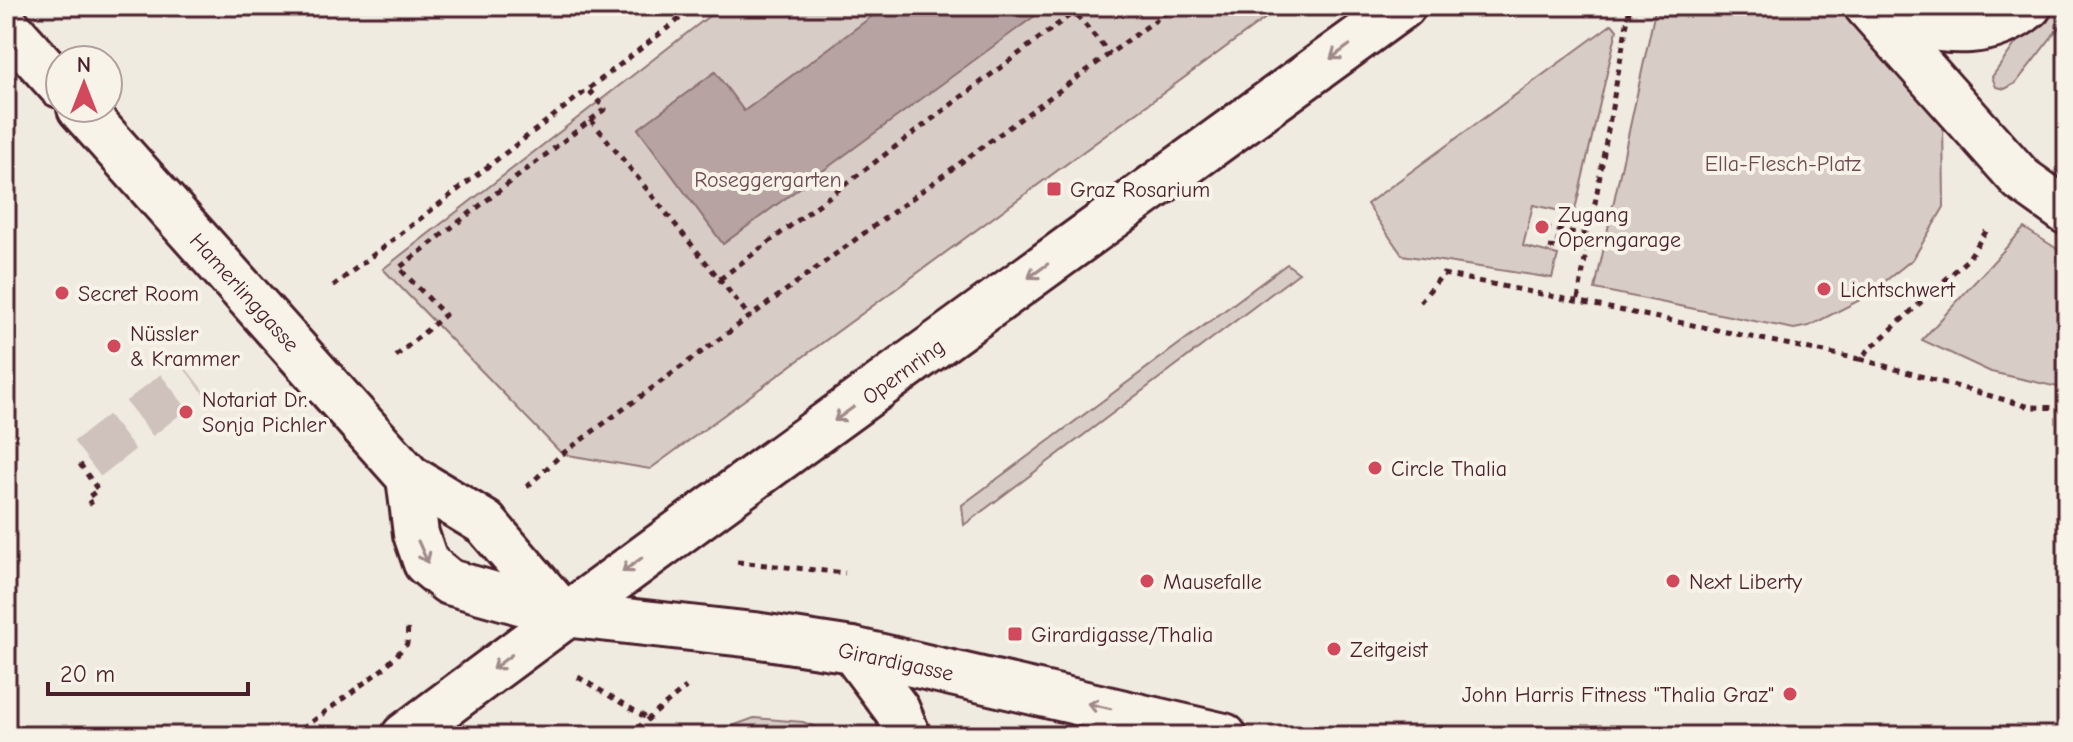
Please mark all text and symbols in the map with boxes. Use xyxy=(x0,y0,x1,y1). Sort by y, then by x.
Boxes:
one-way arrow xyxy=(1330,43,1351,60)
north arrow xyxy=(44,44,124,124)
text: N xyxy=(77,52,91,78)
park label: Ella-Flesch-Platz xyxy=(1705,151,1862,177)
park label: Roseggergarten xyxy=(694,167,842,193)
place label: Graz Rosarium xyxy=(1070,177,1210,203)
marker: Graz Rosarium xyxy=(1045,180,1063,198)
place label: Zugang Operngarage xyxy=(1558,202,1681,253)
marker: Zugang Operngarage xyxy=(1533,218,1551,236)
street label: Hamerlinggasse xyxy=(184,228,304,358)
one-way arrow xyxy=(1028,263,1050,280)
place label: Lichtschwert xyxy=(1840,277,1956,303)
marker: Lichtschwert xyxy=(1815,280,1833,298)
place label: Secret Room xyxy=(78,281,199,307)
marker: Secret Room xyxy=(53,284,71,302)
place label: Nüssler & Krammer xyxy=(130,321,240,372)
street label: Opernring xyxy=(857,333,950,410)
marker: Nüssler & Krammer xyxy=(105,337,123,355)
place label: Notariat Dr. Sonja Pichler xyxy=(202,387,326,438)
marker: Notariat Dr. Sonja Pichler xyxy=(177,403,195,421)
one-way arrow xyxy=(833,406,855,423)
place label: Circle Thalia xyxy=(1391,456,1507,482)
marker: Circle Thalia xyxy=(1366,459,1384,477)
one-way arrow xyxy=(417,540,432,564)
one-way arrow xyxy=(621,557,643,573)
place label: Mausefalle xyxy=(1163,569,1262,595)
place label: Next Liberty xyxy=(1689,569,1802,595)
marker: Mausefalle xyxy=(1138,572,1156,590)
marker: Next Liberty xyxy=(1664,572,1682,590)
place label: Girardigasse/Thalia xyxy=(1031,622,1213,648)
marker: Girardigasse/Thalia xyxy=(1006,625,1024,643)
street label: Girardigasse xyxy=(836,637,956,687)
place label: Zeitgeist xyxy=(1350,637,1428,663)
marker: Zeitgeist xyxy=(1325,640,1343,658)
scale bar xyxy=(48,646,248,696)
one-way arrow xyxy=(492,654,513,671)
text: 20 m xyxy=(60,660,115,688)
place label: John Harris Fitness "Thalia Graz" xyxy=(1462,682,1774,708)
marker: John Harris Fitness "Thalia Graz" xyxy=(1781,685,1799,703)
one-way arrow xyxy=(1086,698,1112,713)

